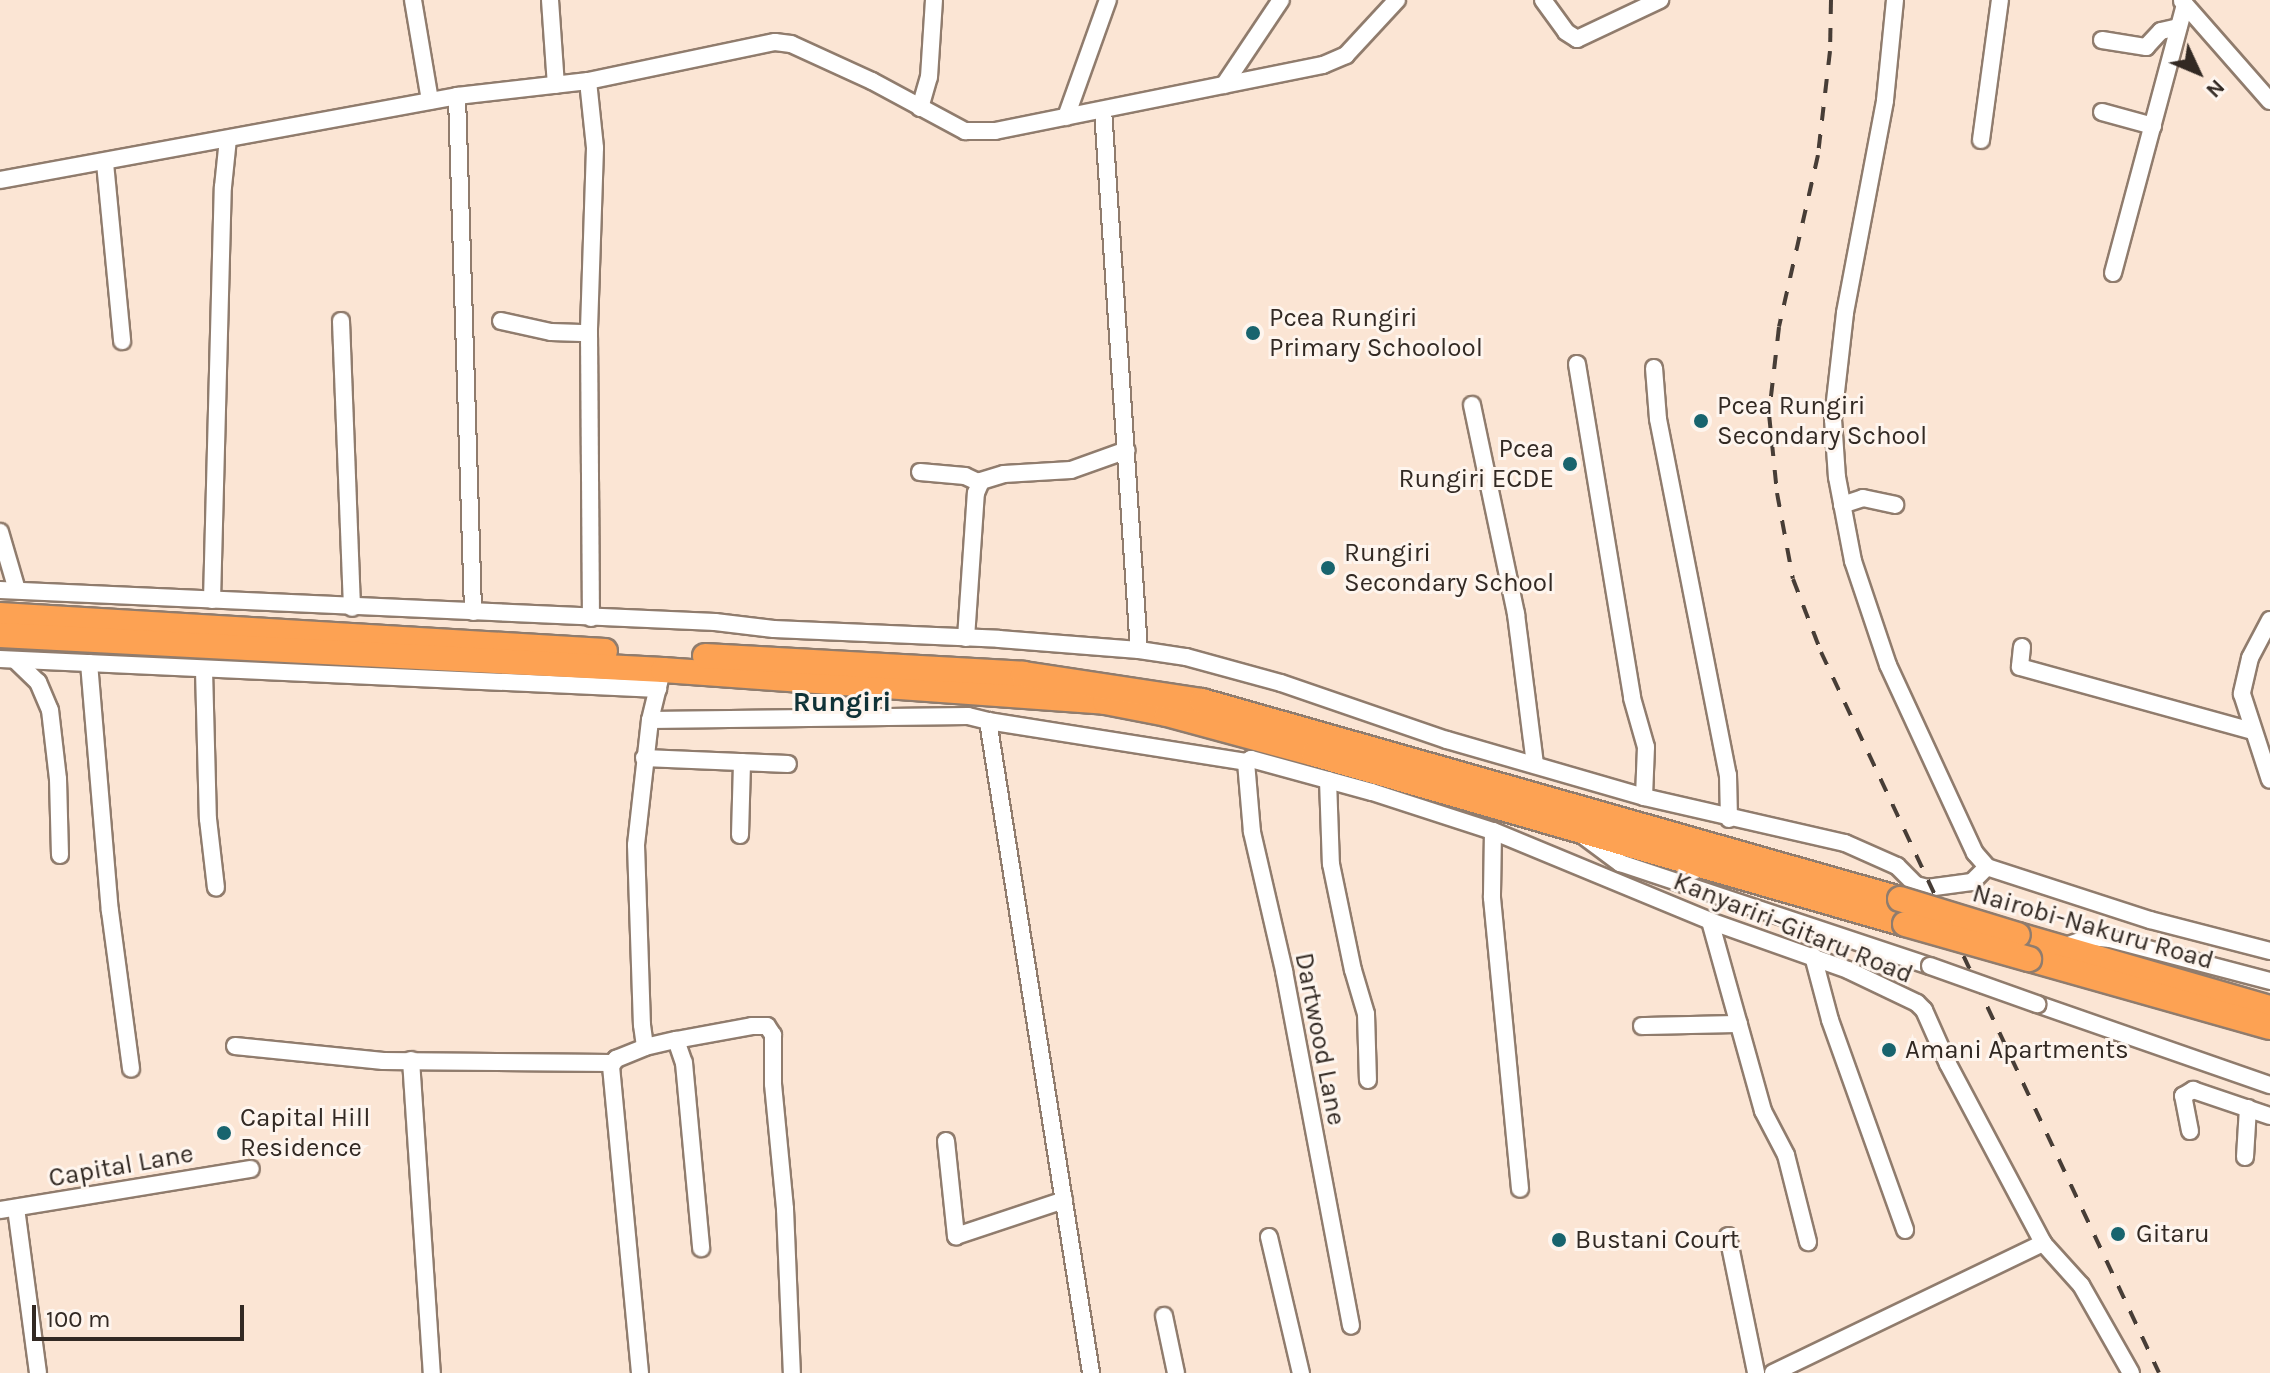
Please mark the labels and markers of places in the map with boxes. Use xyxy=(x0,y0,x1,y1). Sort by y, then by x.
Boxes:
place label: Pcea Rungiri Primary Schoolool xyxy=(1269,302,1483,364)
marker: Pcea Rungiri Primary Schoolool xyxy=(1244,324,1262,342)
place label: Pcea Rungiri Secondary School xyxy=(1717,390,1927,452)
marker: Pcea Rungiri Secondary School xyxy=(1692,412,1710,430)
place label: Pcea Rungiri ECDE xyxy=(1399,433,1554,494)
marker: Pcea Rungiri ECDE xyxy=(1561,455,1579,473)
place label: Rungiri Secondary School xyxy=(1344,537,1554,598)
marker: Rungiri Secondary School xyxy=(1319,559,1337,577)
place label: Amani Apartments xyxy=(1905,1034,2129,1066)
marker: Amani Apartments xyxy=(1880,1041,1898,1059)
place label: Capital Hill Residence xyxy=(240,1102,370,1164)
marker: Capital Hill Residence xyxy=(215,1124,233,1142)
place label: Gitaru xyxy=(2136,1218,2210,1250)
marker: Gitaru xyxy=(2107,1223,2129,1245)
place label: Bustani Court xyxy=(1575,1224,1739,1256)
marker: Bustani Court xyxy=(1550,1231,1568,1249)

